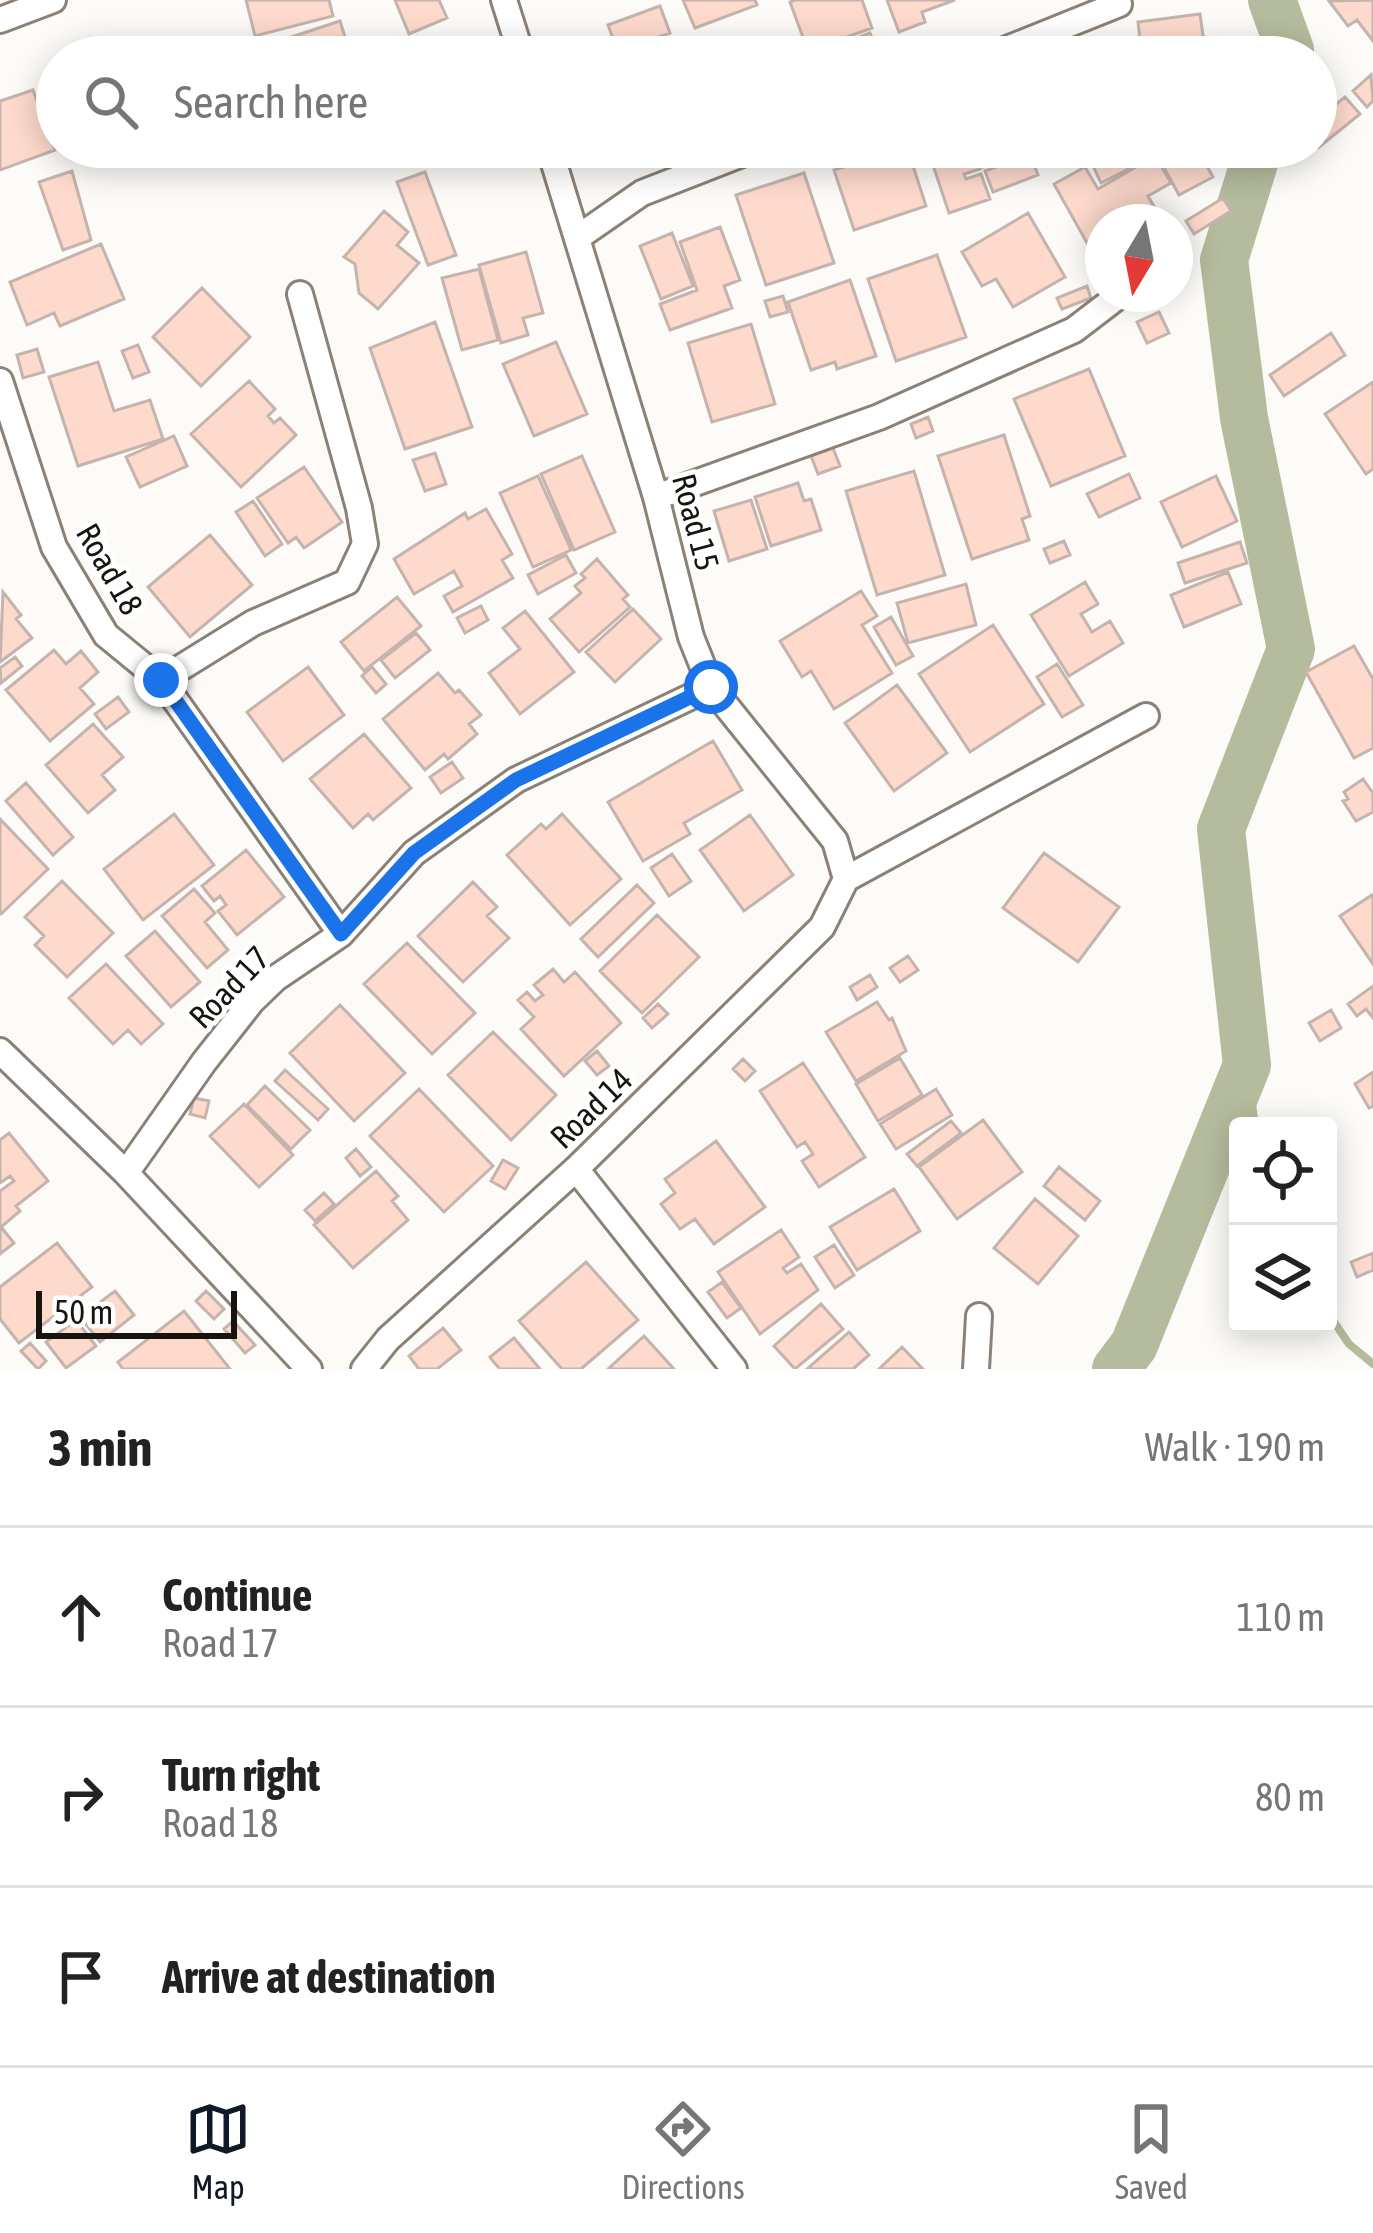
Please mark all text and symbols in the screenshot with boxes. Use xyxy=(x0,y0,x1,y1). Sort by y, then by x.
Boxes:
search box xyxy=(36,36,1337,168)
icon: search xyxy=(78,69,144,135)
text: Search here xyxy=(174,76,368,128)
north arrow xyxy=(1085,204,1193,312)
street label: Road 15 xyxy=(665,469,727,575)
street label: Road 18 xyxy=(69,517,151,621)
route end xyxy=(134,653,188,707)
route start xyxy=(684,660,738,714)
street label: Road 17 xyxy=(181,938,277,1036)
street label: Road 14 xyxy=(542,1060,640,1156)
map controls xyxy=(1229,1117,1337,1333)
button: locate xyxy=(1229,1117,1337,1225)
button: layers xyxy=(1229,1225,1337,1333)
scale bar xyxy=(36,1285,237,1338)
text: 50 m xyxy=(54,1293,113,1331)
text: 3 min xyxy=(48,1418,152,1477)
text: Walk · 190 m xyxy=(1145,1425,1325,1469)
text: Continue xyxy=(162,1569,313,1621)
icon: ahead xyxy=(48,1584,114,1650)
text: 110 m xyxy=(1237,1595,1325,1639)
text: Road 17 xyxy=(162,1621,278,1665)
text: Turn right xyxy=(162,1749,320,1801)
icon: right xyxy=(48,1764,114,1830)
text: 80 m xyxy=(1255,1775,1325,1819)
text: Road 18 xyxy=(162,1801,278,1845)
icon: arrive xyxy=(48,1944,114,2010)
text: Arrive at destination xyxy=(162,1951,496,2003)
tab: Map xyxy=(185,2096,251,2206)
tab: Directions xyxy=(621,2096,745,2206)
tab: Saved xyxy=(1115,2096,1188,2206)

